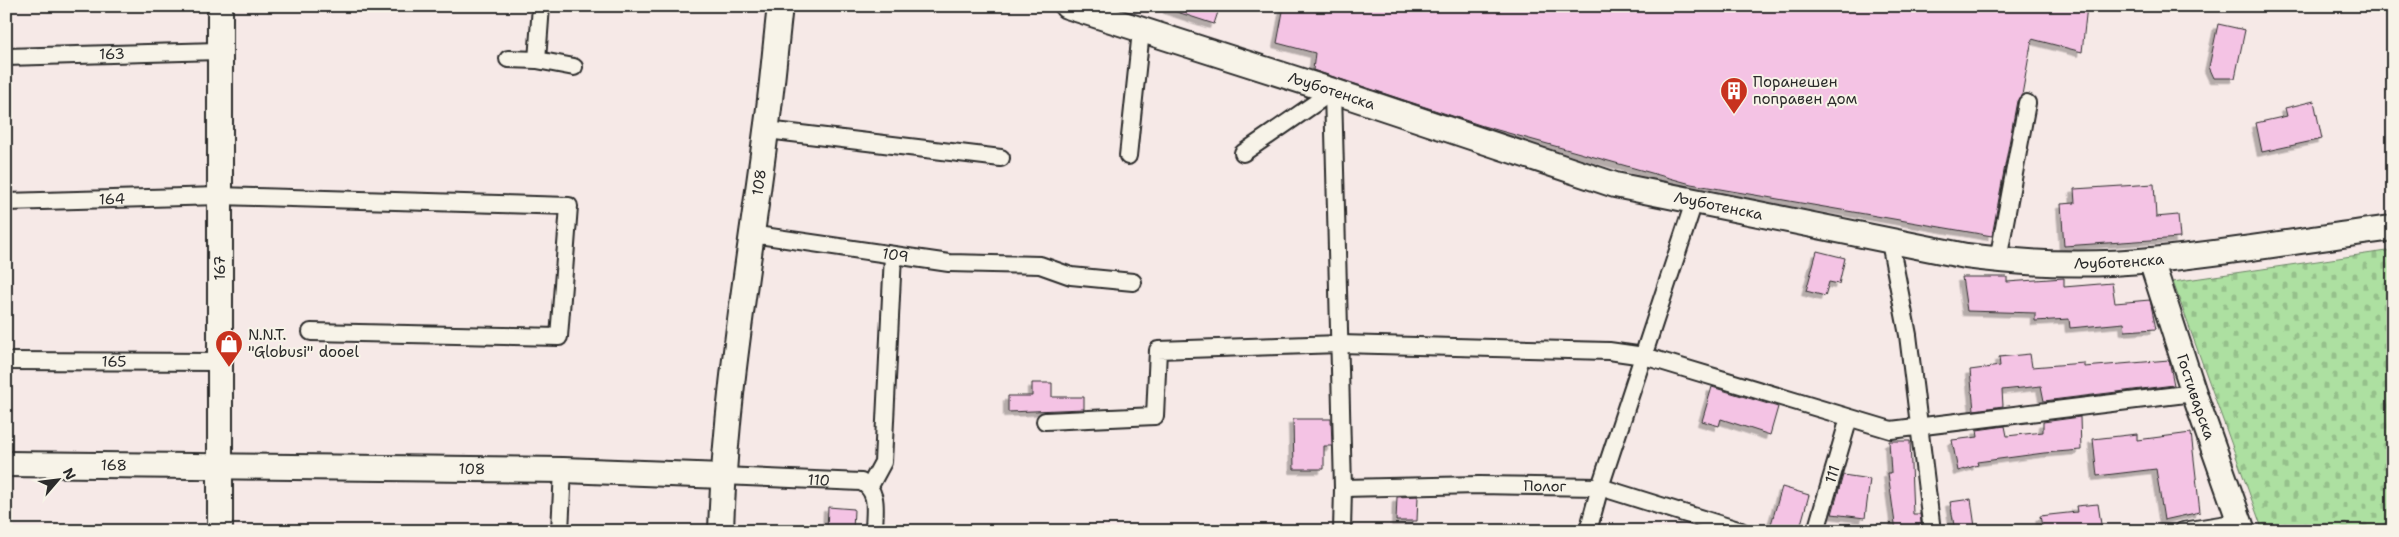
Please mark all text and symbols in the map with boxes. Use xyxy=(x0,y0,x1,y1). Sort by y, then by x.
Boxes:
street label: 163 xyxy=(99,44,125,64)
street label: Љуботенска xyxy=(1286,67,1378,115)
place label: Поранешен поправен дом xyxy=(1753,72,1857,109)
building icon: Поранешен поправен дом xyxy=(1719,76,1749,115)
street label: 108 xyxy=(747,168,771,197)
street label: Љуботенска xyxy=(1672,187,1765,225)
street label: 164 xyxy=(99,189,125,209)
street label: 109 xyxy=(881,243,910,267)
street label: Љуботенска xyxy=(2074,249,2166,274)
street label: 167 xyxy=(210,255,230,281)
place label: N.N.T. "Globusi" dooel xyxy=(248,325,360,362)
shop icon: N.N.T. "Globusi" dooel xyxy=(214,329,244,368)
street label: 165 xyxy=(102,351,126,372)
street label: Гостиварска xyxy=(2172,351,2220,443)
north arrow xyxy=(32,454,82,504)
street label: 168 xyxy=(101,455,127,475)
street label: 108 xyxy=(459,459,485,479)
street label: 111 xyxy=(1820,463,1845,486)
text: N xyxy=(59,465,80,483)
street label: 110 xyxy=(807,470,830,491)
street label: Полог xyxy=(1523,476,1567,496)

